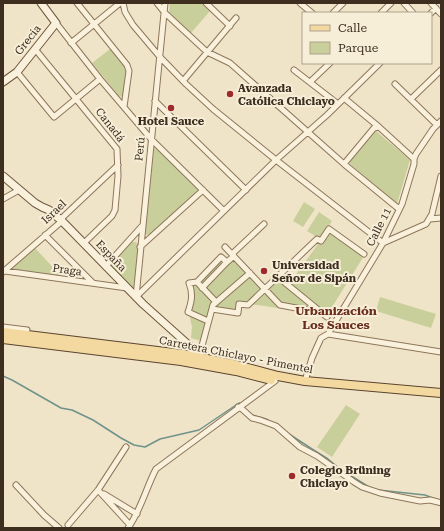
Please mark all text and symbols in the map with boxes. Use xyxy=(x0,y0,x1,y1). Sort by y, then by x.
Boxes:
legend xyxy=(302,12,432,64)
text: Calle xyxy=(338,21,368,35)
street label: Grecia xyxy=(12,22,44,58)
text: Parque xyxy=(338,41,379,55)
place label: Avanzada Católica Chiclayo xyxy=(238,82,335,108)
marker: Avanzada Católica Chiclayo xyxy=(225,89,235,99)
marker: Hotel Sauce xyxy=(166,103,176,113)
street label: Canadá xyxy=(93,105,127,145)
place label: Hotel Sauce xyxy=(138,115,205,128)
street label: Perú xyxy=(132,136,148,162)
street label: Israel xyxy=(39,197,69,227)
street label: Calle 11 xyxy=(364,205,394,249)
street label: España xyxy=(93,238,129,274)
place label: Universidad Señor de Sipán xyxy=(272,259,357,285)
street label: Praga xyxy=(51,262,83,278)
marker: Universidad Señor de Sipán xyxy=(259,266,269,276)
district label: Urbanización Los Sauces xyxy=(295,304,377,332)
street label: Carretera Chiclayo - Pimentel xyxy=(158,334,315,376)
place label: Colegio Brüning Chiclayo xyxy=(300,464,391,490)
marker: Colegio Brüning Chiclayo xyxy=(287,471,297,481)

